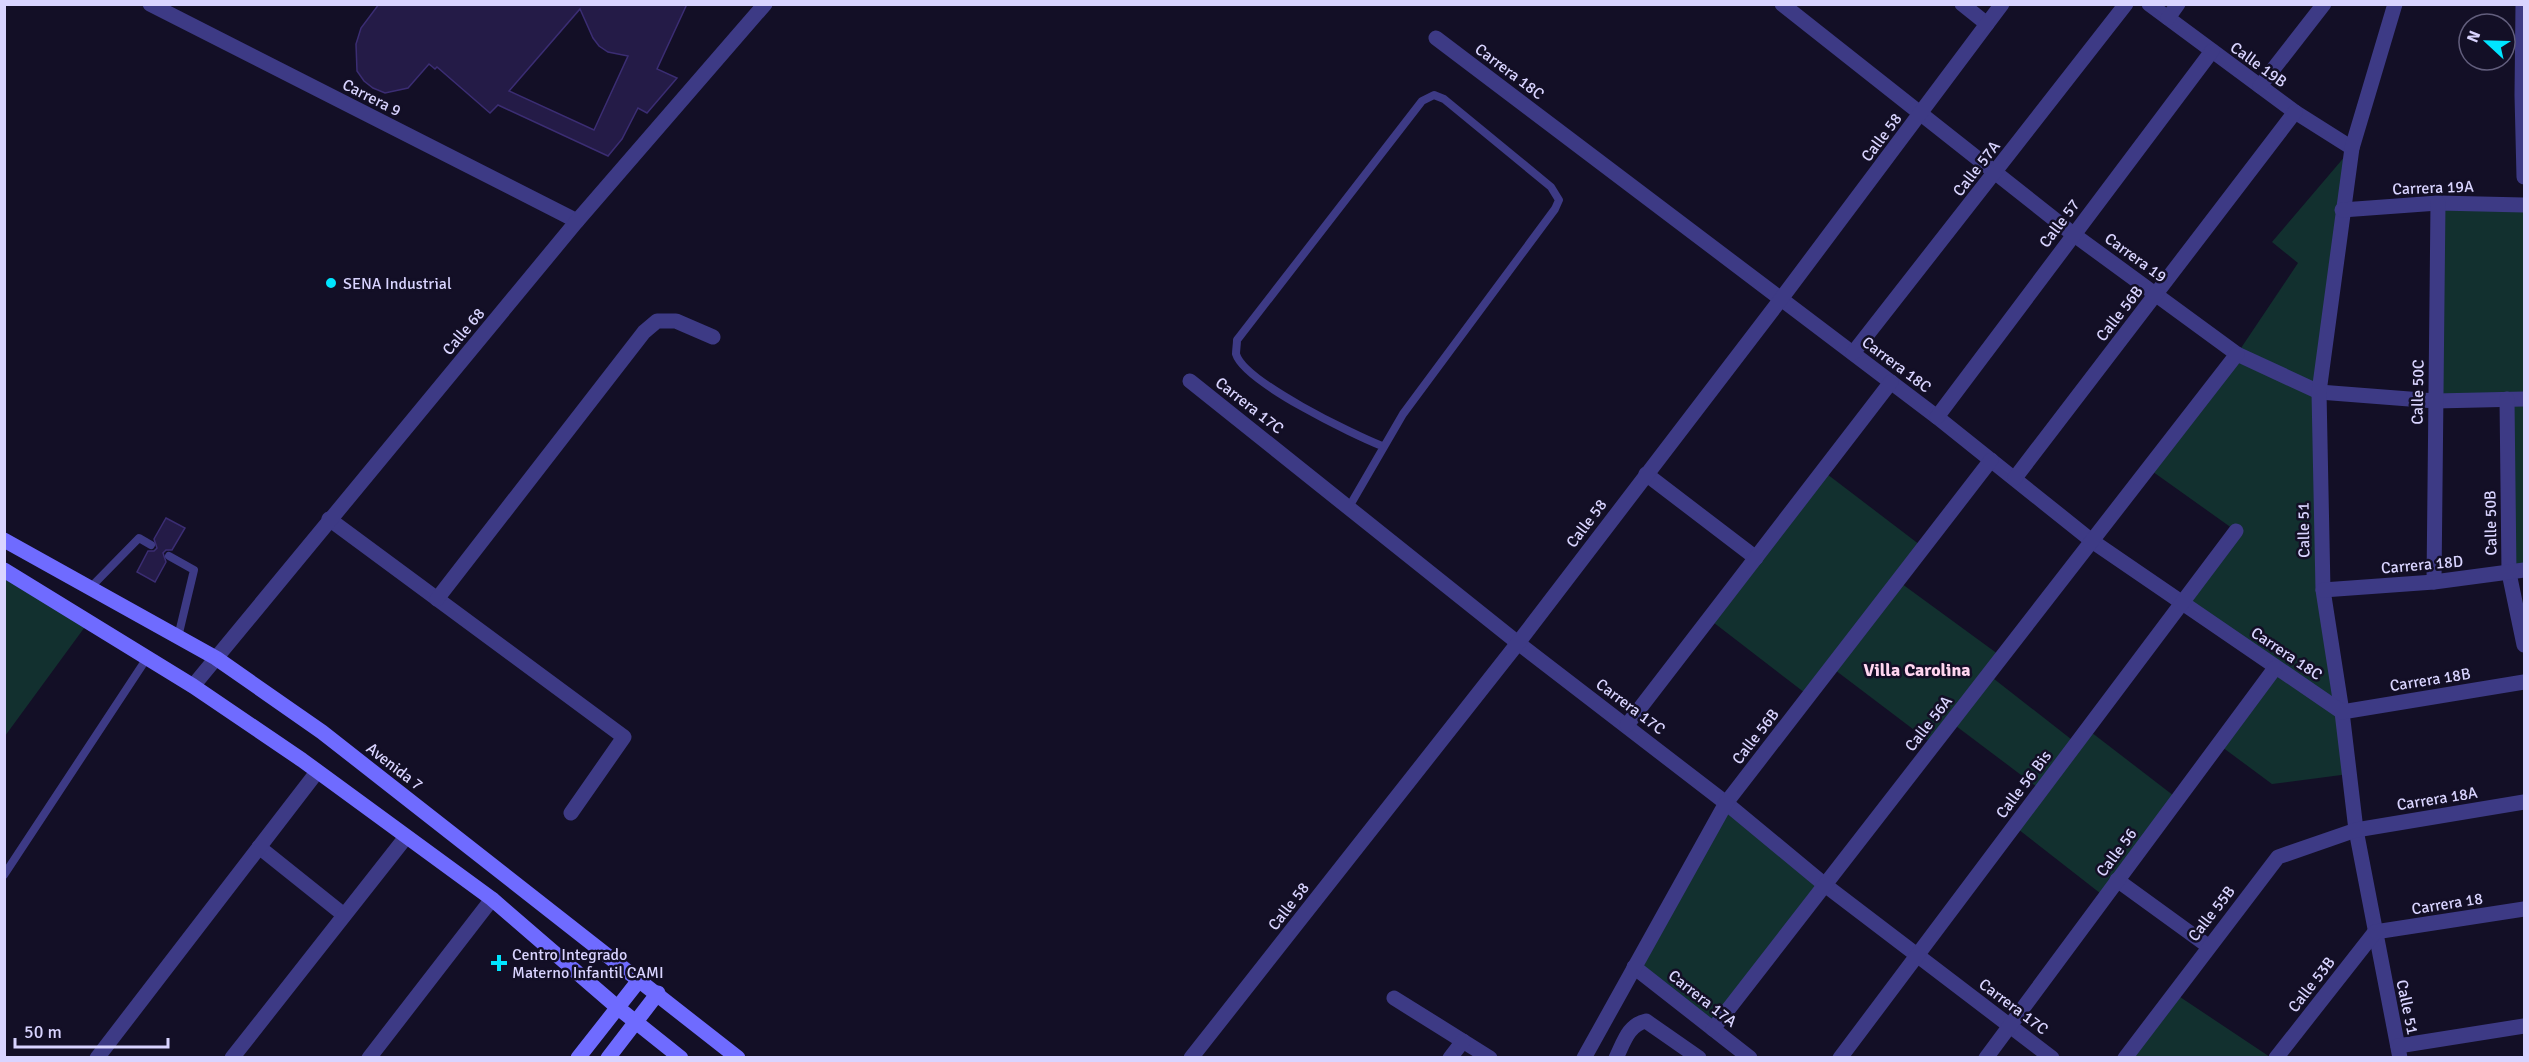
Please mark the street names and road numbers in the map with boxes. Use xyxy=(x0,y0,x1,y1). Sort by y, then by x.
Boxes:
street label: Calle 19B xyxy=(2226,38,2291,92)
street label: Carrera 18C xyxy=(1471,39,1548,105)
street label: Carrera 9 xyxy=(339,75,404,121)
street label: Calle 58 xyxy=(1857,109,1906,166)
street label: Calle 57A xyxy=(1949,137,2005,201)
street label: Carrera 19A xyxy=(2392,177,2474,199)
street label: Calle 57 xyxy=(2035,195,2084,252)
street label: Carrera 19 xyxy=(2100,229,2170,287)
street label: Calle 56B xyxy=(2092,282,2148,345)
street label: Calle 68 xyxy=(438,304,489,359)
street label: Carrera 18C xyxy=(1858,332,1935,398)
street label: Calle 50C xyxy=(2407,359,2429,425)
street label: Carrera 17C xyxy=(1211,373,1288,439)
street label: Calle 50B xyxy=(2480,490,2502,556)
street label: Calle 58 xyxy=(1562,495,1611,552)
street label: Calle 51 xyxy=(2294,502,2314,558)
street label: Carrera 18D xyxy=(2380,551,2464,579)
street label: Carrera 18C xyxy=(2247,623,2326,685)
street label: Carrera 18B xyxy=(2388,664,2472,696)
street label: Carrera 17C xyxy=(1592,674,1669,740)
street label: Calle 56A xyxy=(1901,692,1957,756)
street label: Calle 56B xyxy=(1728,705,1784,768)
street label: Avenida 7 xyxy=(362,738,427,795)
street label: Calle 56 Bis xyxy=(1992,747,2056,823)
street label: Carrera 18A xyxy=(2395,783,2479,815)
street label: Calle 56 xyxy=(2092,824,2141,881)
street label: Calle 58 xyxy=(1264,879,1314,935)
street label: Calle 55B xyxy=(2184,882,2240,945)
street label: Carrera 18 xyxy=(2410,888,2484,919)
street label: Calle 53B xyxy=(2284,953,2340,1016)
street label: Carrera 17A xyxy=(1664,966,1741,1032)
street label: Carrera 17C xyxy=(1975,974,2052,1040)
street label: Calle 51 xyxy=(2391,978,2423,1036)

